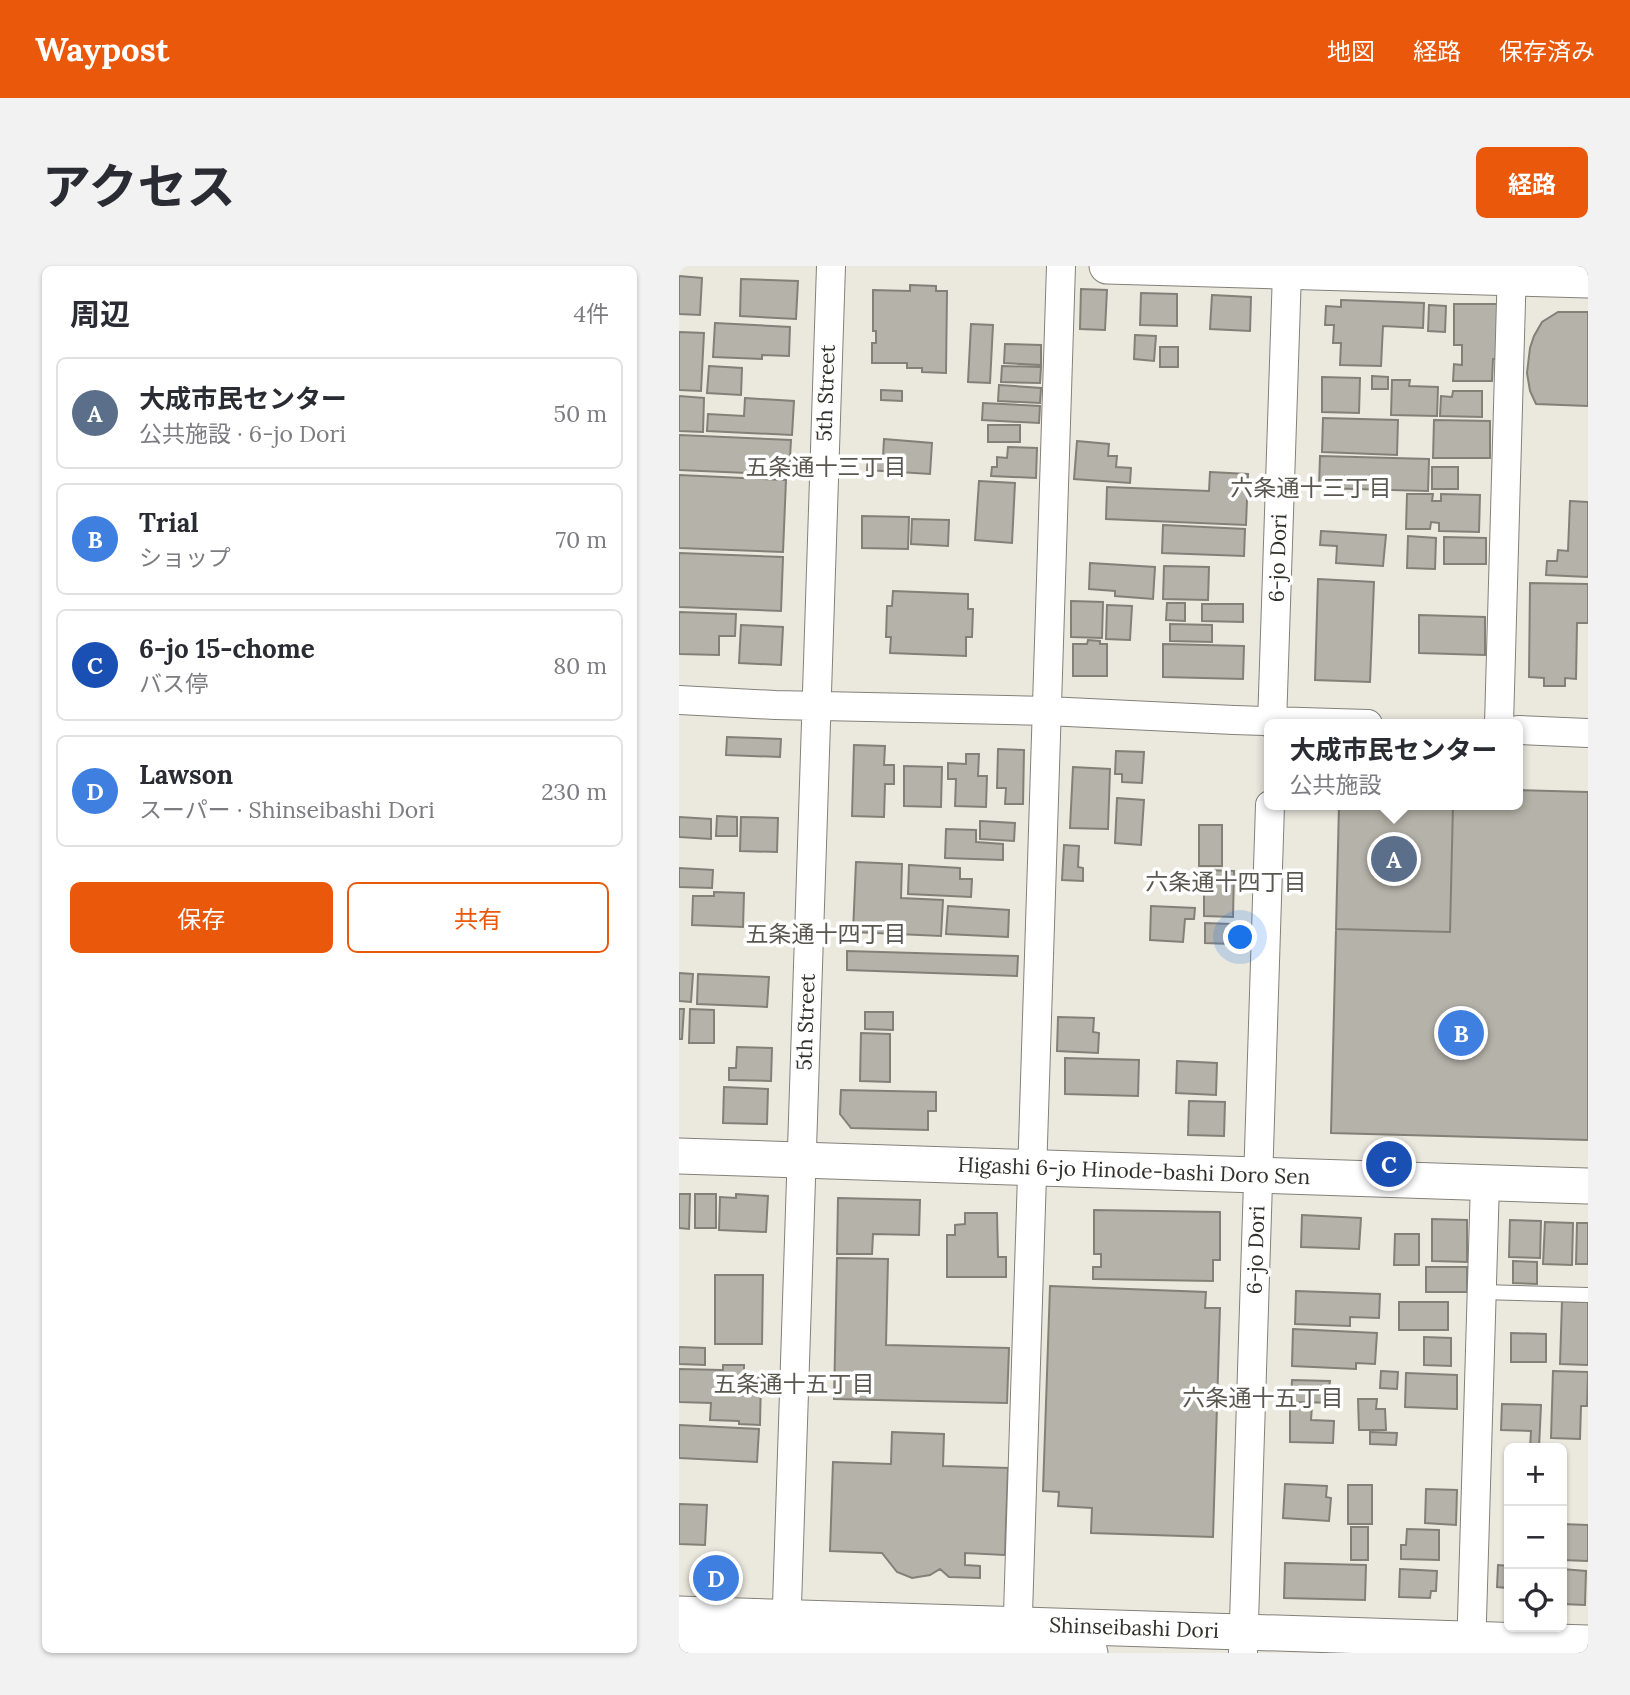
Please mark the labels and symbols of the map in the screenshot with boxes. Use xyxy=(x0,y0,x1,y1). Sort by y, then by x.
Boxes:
street label: 5th Street xyxy=(810,343,841,442)
district label: 五条通十三丁目 xyxy=(746,452,907,481)
district label: 六条通十三丁目 xyxy=(1231,473,1392,502)
street label: 6-jo Dori xyxy=(1262,513,1293,603)
pin: A xyxy=(1371,833,1417,885)
district label: 六条通十四丁目 xyxy=(1146,867,1307,896)
district label: 五条通十四丁目 xyxy=(746,919,907,948)
your location xyxy=(1223,920,1257,954)
street label: 5th Street xyxy=(790,972,821,1071)
pin: B xyxy=(1438,1007,1484,1059)
pin: C xyxy=(1366,1138,1412,1190)
street label: Higashi 6-jo Hinode-bashi Doro Sen xyxy=(957,1151,1311,1190)
street label: 6-jo Dori xyxy=(1240,1205,1271,1295)
district label: 五条通十五丁目 xyxy=(714,1369,875,1398)
district label: 六条通十五丁目 xyxy=(1183,1383,1344,1412)
pin: D xyxy=(693,1552,739,1604)
street label: Shinseibashi Dori xyxy=(1049,1611,1219,1644)

